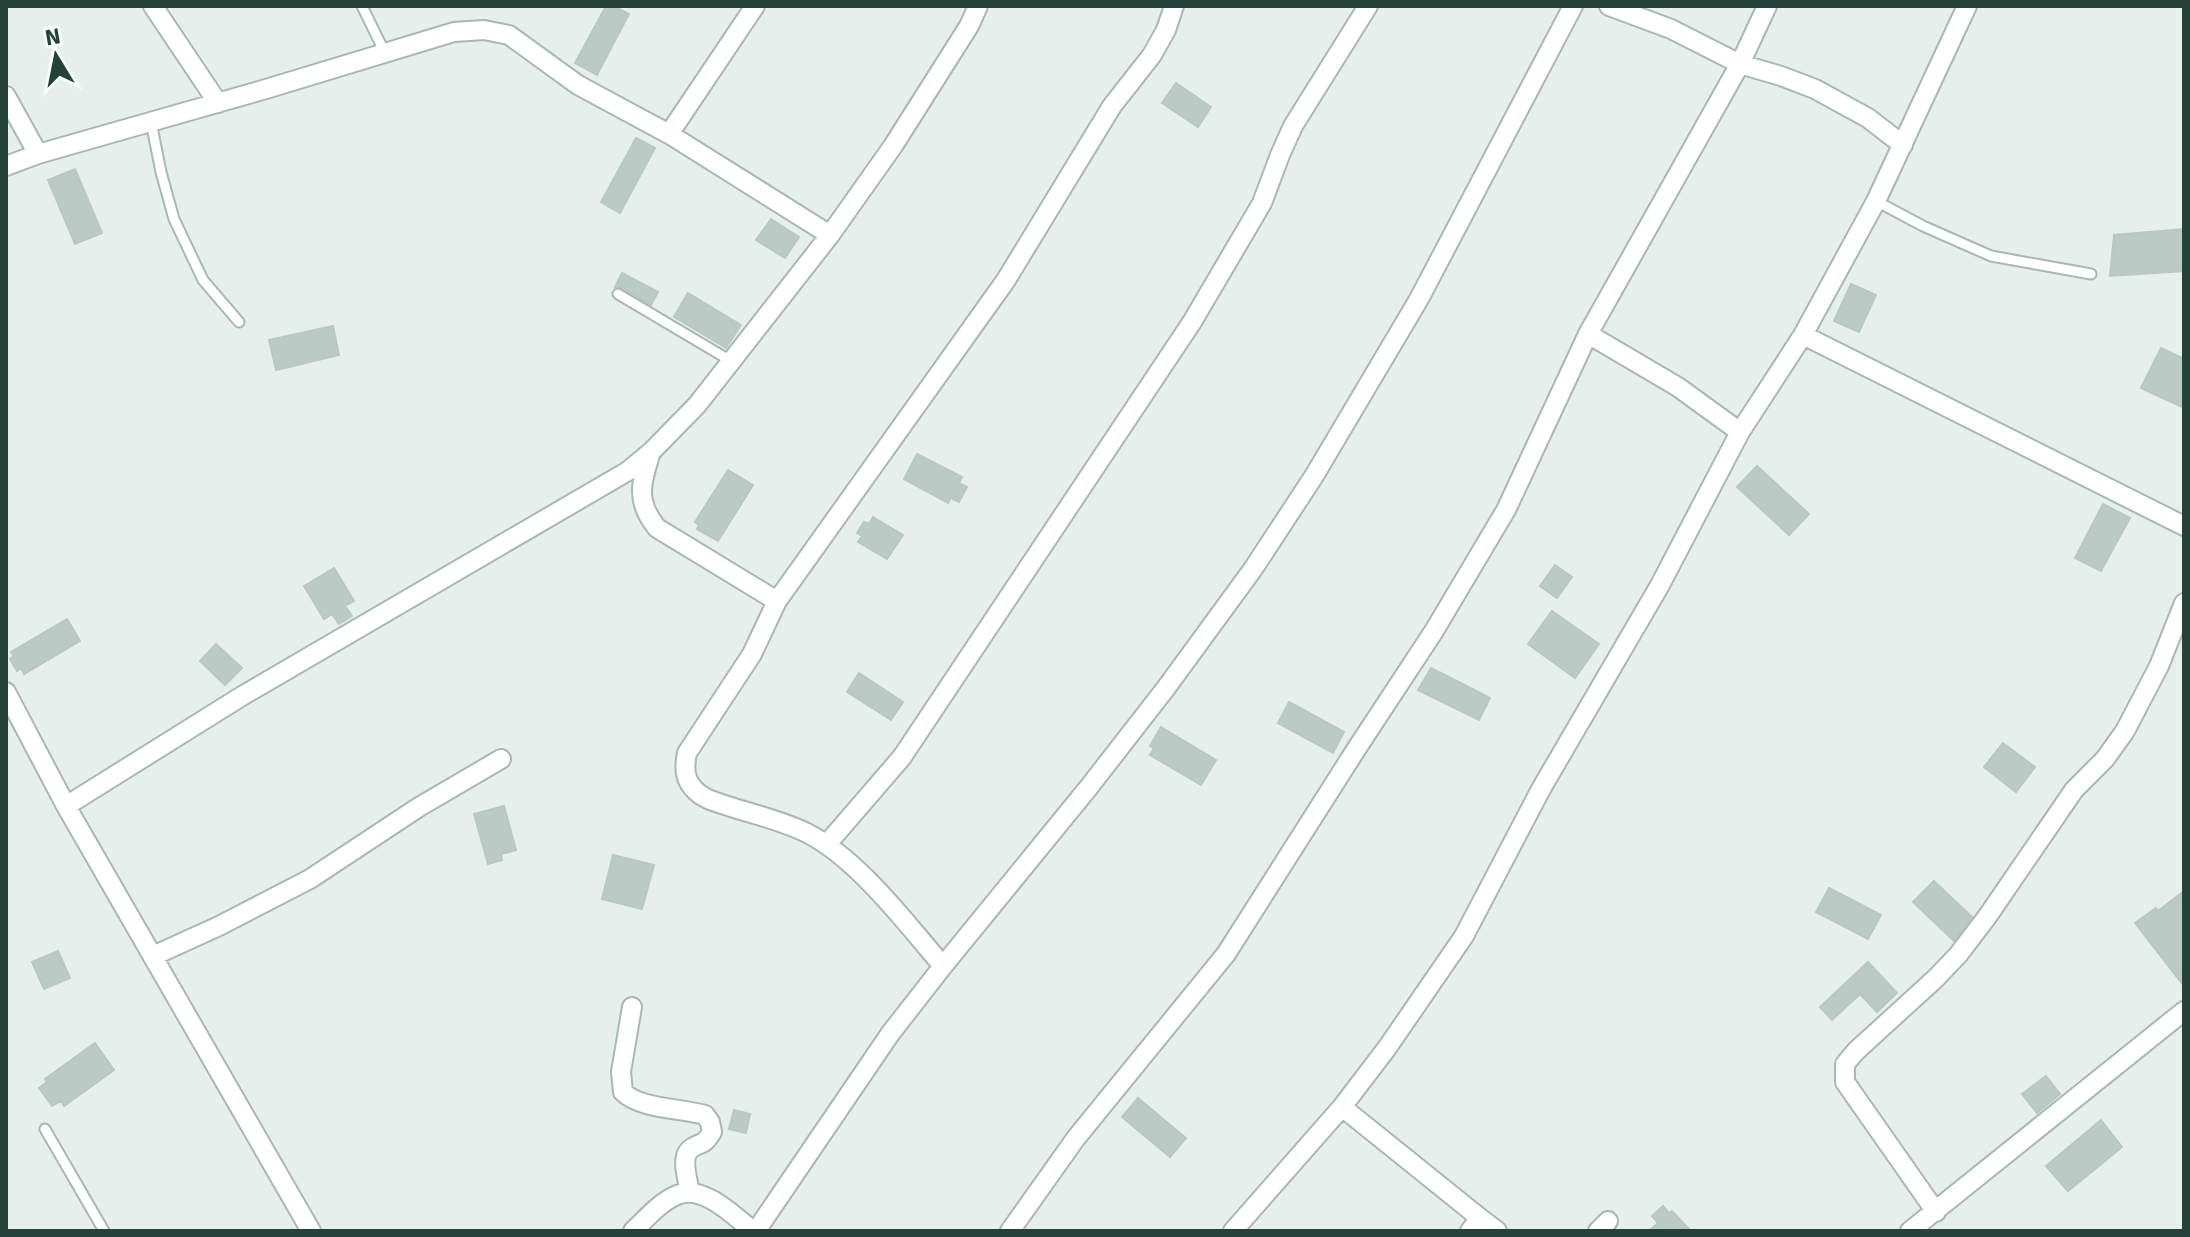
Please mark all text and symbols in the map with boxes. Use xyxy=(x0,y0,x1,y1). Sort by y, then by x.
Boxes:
north arrow xyxy=(16,16,96,96)
text: N xyxy=(43,22,62,51)

